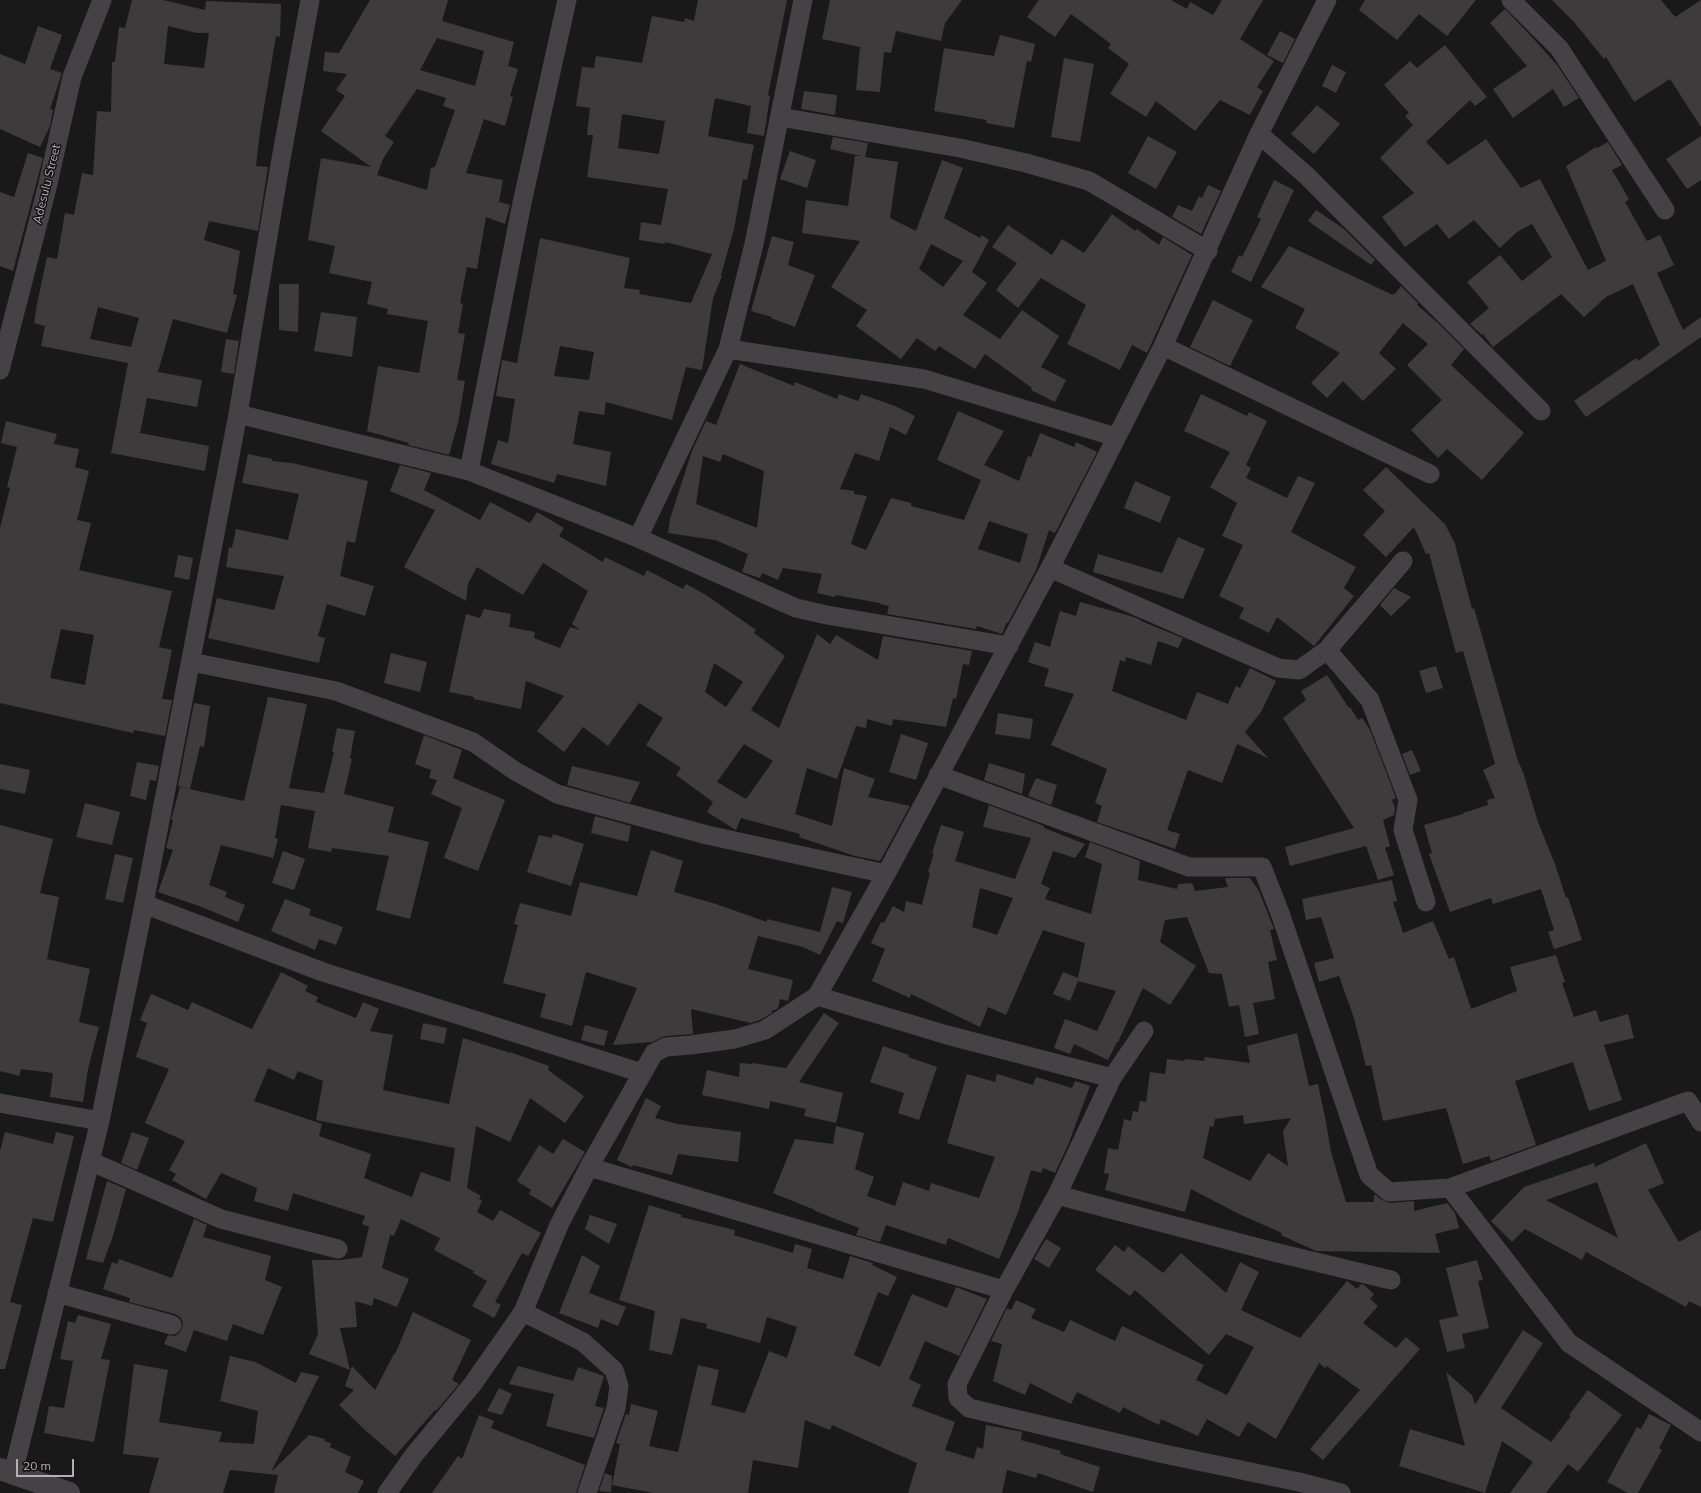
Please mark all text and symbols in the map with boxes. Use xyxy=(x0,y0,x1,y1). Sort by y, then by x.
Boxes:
street label: Adesulu Street xyxy=(30,143,64,225)
scale bar xyxy=(18,1451,76,1477)
text: 20 m xyxy=(23,1458,51,1473)

